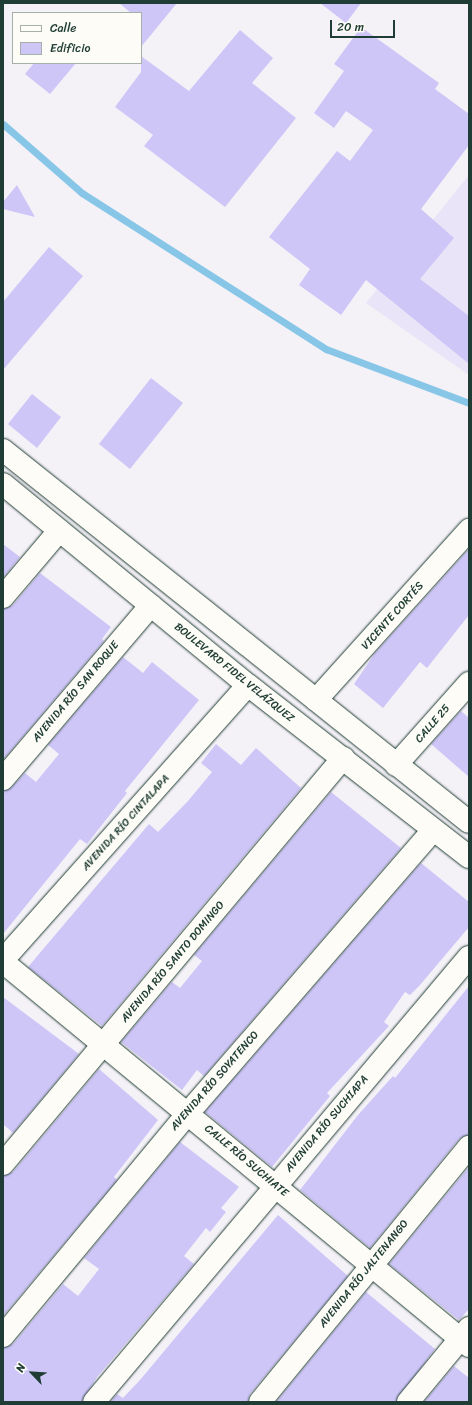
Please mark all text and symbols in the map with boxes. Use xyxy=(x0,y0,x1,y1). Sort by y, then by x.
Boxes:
legend xyxy=(12,12,142,64)
scale bar xyxy=(332,12,397,38)
text: 20 m xyxy=(337,16,364,38)
text: Calle xyxy=(50,17,77,39)
text: Edificio xyxy=(50,37,90,59)
street label: VICENTE CORTÉS xyxy=(359,580,427,652)
street label: BOULEVARD FIDEL VELÁZQUEZ xyxy=(171,620,297,726)
street label: AVENIDA RÍO SAN ROQUE xyxy=(30,639,122,745)
street label: CALLE 25 xyxy=(413,702,453,746)
street label: AVENIDA RÍO CINTALAPA xyxy=(79,772,173,874)
street label: AVENIDA RÍO SANTO DOMINGO xyxy=(118,899,228,1025)
street label: AVENIDA RÍO SOYATENCO xyxy=(168,1029,262,1133)
street label: AVENIDA RÍO SUCHIAPA xyxy=(283,1073,371,1175)
street label: CALLE RÍO SUCHIATE xyxy=(201,1122,291,1200)
street label: AVENIDA RÍO JALTENANGO xyxy=(317,1218,411,1330)
north arrow xyxy=(12,1353,52,1393)
text: N xyxy=(10,1360,31,1375)

